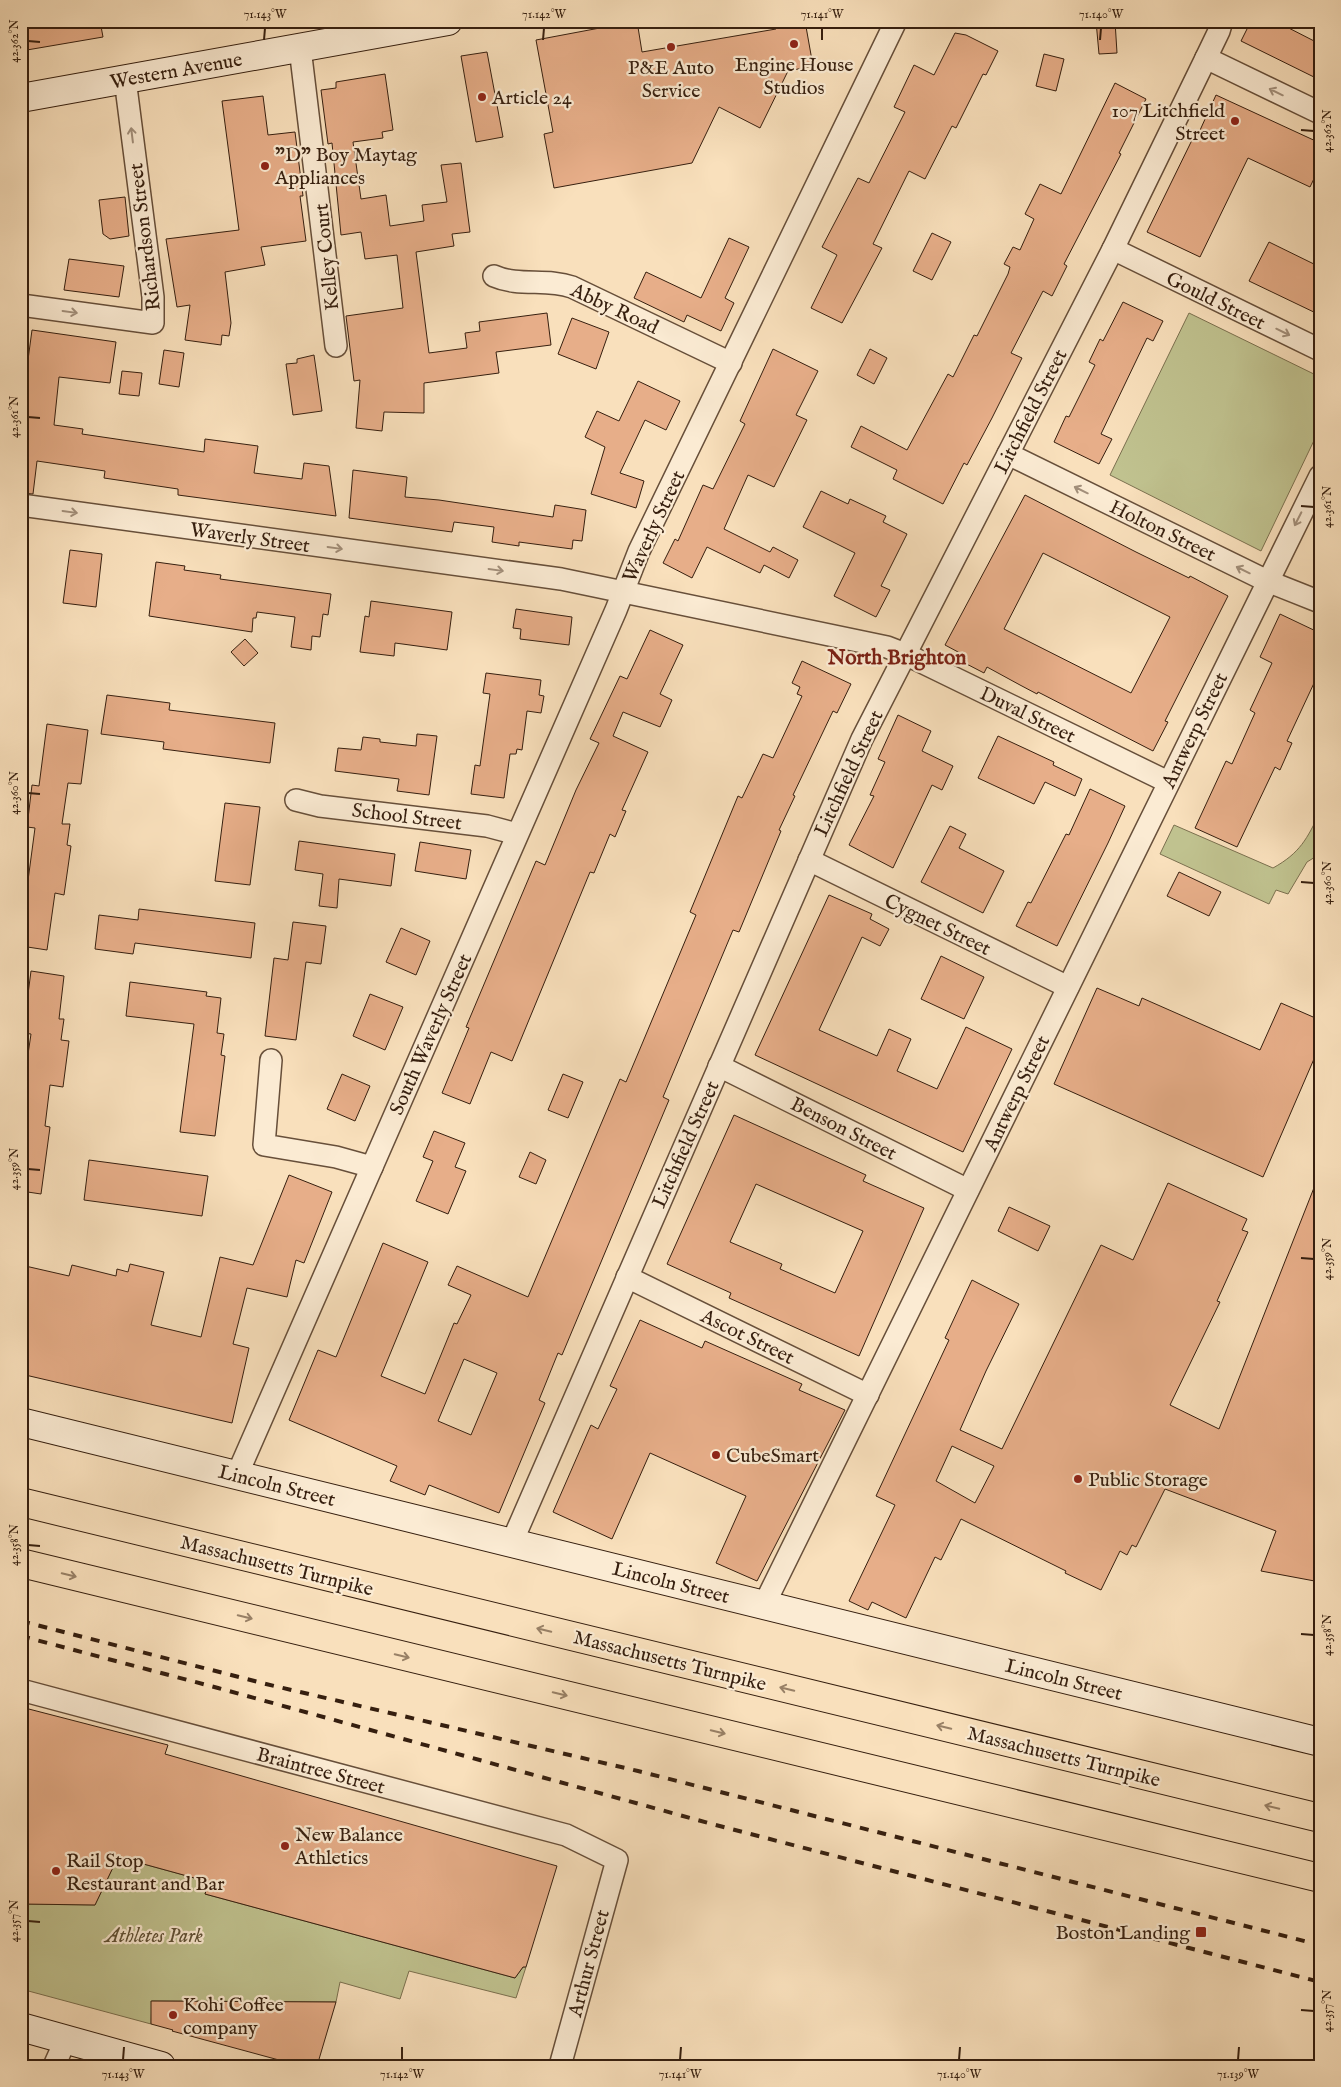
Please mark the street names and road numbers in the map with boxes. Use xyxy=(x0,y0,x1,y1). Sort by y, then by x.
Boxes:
street label: Western Avenue xyxy=(108,48,244,95)
street label: Richardson Street xyxy=(124,161,167,312)
street label: Kelley Court xyxy=(309,202,346,312)
street label: Gould Street xyxy=(1162,267,1269,336)
street label: Abby Road xyxy=(566,278,663,341)
street label: Litchfield Street xyxy=(989,345,1074,478)
street label: Waverly Street xyxy=(618,467,691,587)
street label: Holton Street xyxy=(1105,495,1220,568)
street label: Waverly Street xyxy=(188,518,311,559)
street label: Antwerp Street xyxy=(1156,669,1234,793)
street label: Duval Street xyxy=(975,681,1079,749)
street label: Litchfield Street xyxy=(809,706,890,841)
street label: School Street xyxy=(350,798,463,837)
street label: Cygnet Street xyxy=(880,889,995,962)
street label: South Waverly Street xyxy=(385,950,478,1119)
street label: Antwerp Street xyxy=(978,1032,1056,1156)
street label: Litchfield Street xyxy=(647,1077,726,1212)
street label: Benson Street xyxy=(786,1092,901,1167)
street label: Ascot Street xyxy=(696,1304,798,1371)
street label: Lincoln Street xyxy=(216,1460,338,1513)
street label: Massachusetts Turnpike xyxy=(178,1530,376,1603)
street label: Lincoln Street xyxy=(610,1557,732,1610)
street label: Massachusetts Turnpike xyxy=(571,1625,769,1698)
street label: Lincoln Street xyxy=(1003,1654,1125,1707)
street label: Massachusetts Turnpike xyxy=(965,1721,1163,1794)
street label: Braintree Street xyxy=(254,1742,388,1801)
street label: Arthur Street xyxy=(563,1907,616,2021)

